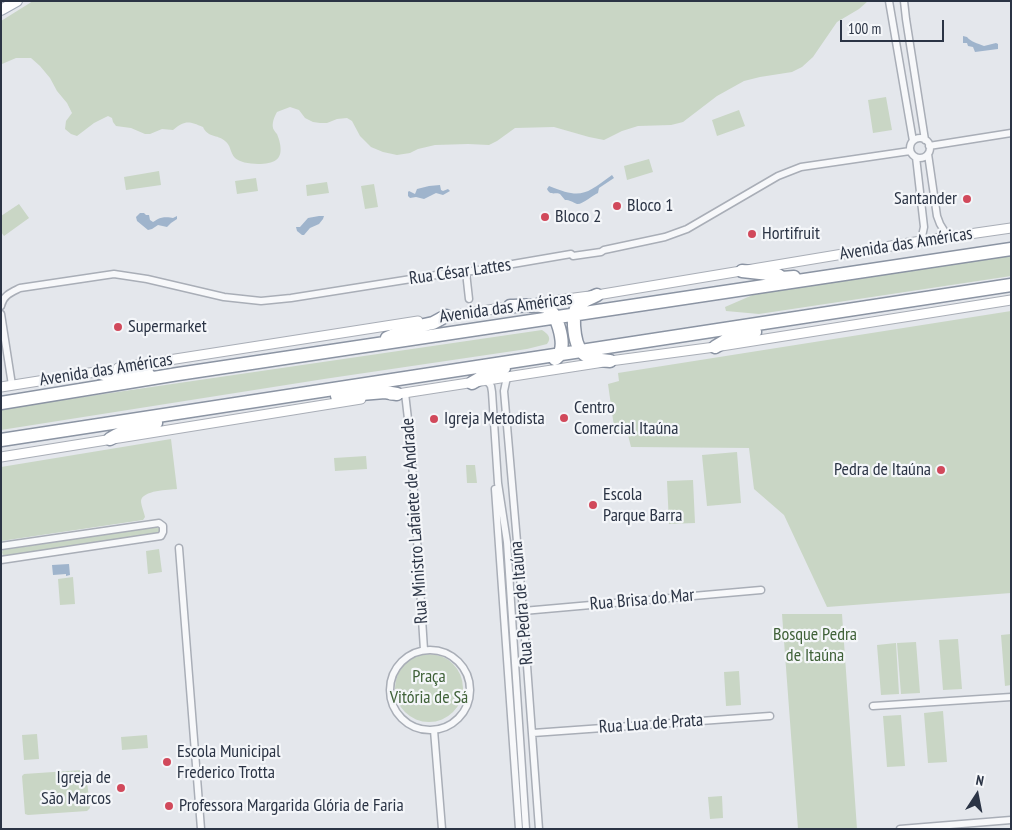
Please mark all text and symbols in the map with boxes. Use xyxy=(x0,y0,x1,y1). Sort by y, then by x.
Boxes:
scale bar xyxy=(842,10,946,42)
text: 100 m xyxy=(848,19,881,38)
place label: Santander xyxy=(894,188,957,210)
marker: Santander xyxy=(961,193,973,205)
place label: Bloco 1 xyxy=(627,195,673,217)
marker: Bloco 1 xyxy=(611,200,623,212)
place label: Bloco 2 xyxy=(555,206,601,228)
marker: Bloco 2 xyxy=(539,211,551,223)
place label: Hortifruit xyxy=(762,223,820,245)
street label: Avenida das Américas xyxy=(838,223,974,265)
marker: Hortifruit xyxy=(746,228,758,240)
street label: Rua César Lattes xyxy=(408,254,512,290)
street label: Avenida das Américas xyxy=(438,288,574,328)
place label: Supermarket xyxy=(128,316,207,338)
marker: Supermarket xyxy=(112,321,124,333)
street label: Avenida das Américas xyxy=(38,349,174,391)
place label: Centro Comercial Itaúna xyxy=(574,397,678,439)
place label: Igreja Metodista xyxy=(444,408,545,430)
marker: Centro Comercial Itaúna xyxy=(558,412,570,424)
marker: Igreja Metodista xyxy=(428,413,440,425)
street label: Rua Ministro Lafaiete de Andrade xyxy=(397,417,433,625)
place label: Pedra de Itaúna xyxy=(834,459,931,481)
marker: Pedra de Itaúna xyxy=(935,464,947,476)
place label: Escola Parque Barra xyxy=(603,484,682,526)
marker: Escola Parque Barra xyxy=(587,499,599,511)
street label: Rua Pedra de Itaúna xyxy=(506,540,538,666)
street label: Rua Brisa do Mar xyxy=(589,585,695,615)
park label: Bosque Pedra de Itaúna xyxy=(773,624,857,666)
park label: Praça Vitória de Sá xyxy=(390,666,468,709)
street label: Rua Lua de Prata xyxy=(598,710,704,738)
place label: Escola Municipal Frederico Trotta xyxy=(177,741,281,784)
marker: Escola Municipal Frederico Trotta xyxy=(161,756,173,768)
place label: Igreja de São Marcos xyxy=(41,767,111,810)
north arrow xyxy=(952,770,1002,820)
text: N xyxy=(974,771,985,790)
marker: Igreja de São Marcos xyxy=(115,782,127,794)
place label: Professora Margarida Glória de Faria xyxy=(179,795,404,817)
marker: Professora Margarida Glória de Faria xyxy=(163,800,175,812)

